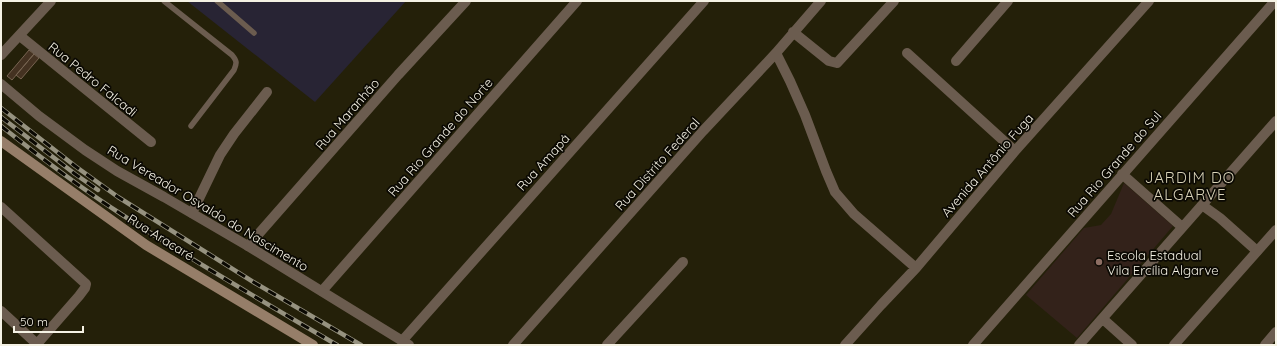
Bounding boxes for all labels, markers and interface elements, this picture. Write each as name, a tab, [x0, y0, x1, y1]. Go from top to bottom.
street label: Rua Pedro Falcadi	[45, 38, 141, 120]
street label: Rua Maranhão	[312, 75, 382, 153]
street label: Rua Rio Grande do Norte	[384, 75, 496, 199]
street label: Rua Rio Grande do Sul	[1064, 108, 1164, 220]
street label: Avenida Antônio Fuga	[938, 110, 1036, 220]
street label: Rua Distrito Federal	[611, 114, 703, 214]
street label: Rua Amapá	[513, 130, 573, 194]
street label: Rua Vereador Osvaldo do Nascimento	[105, 142, 311, 275]
district label: JARDIM DO ALGARVE	[1145, 168, 1235, 204]
street label: Rua Aracaré	[125, 210, 197, 264]
place label: Escola Estadual Vila Ercília Algarve	[1107, 247, 1219, 278]
marker: Escola Estadual Vila Ercília Algarve	[1094, 257, 1104, 267]
scale bar	[14, 308, 83, 334]
text: 50 m	[20, 314, 48, 329]

